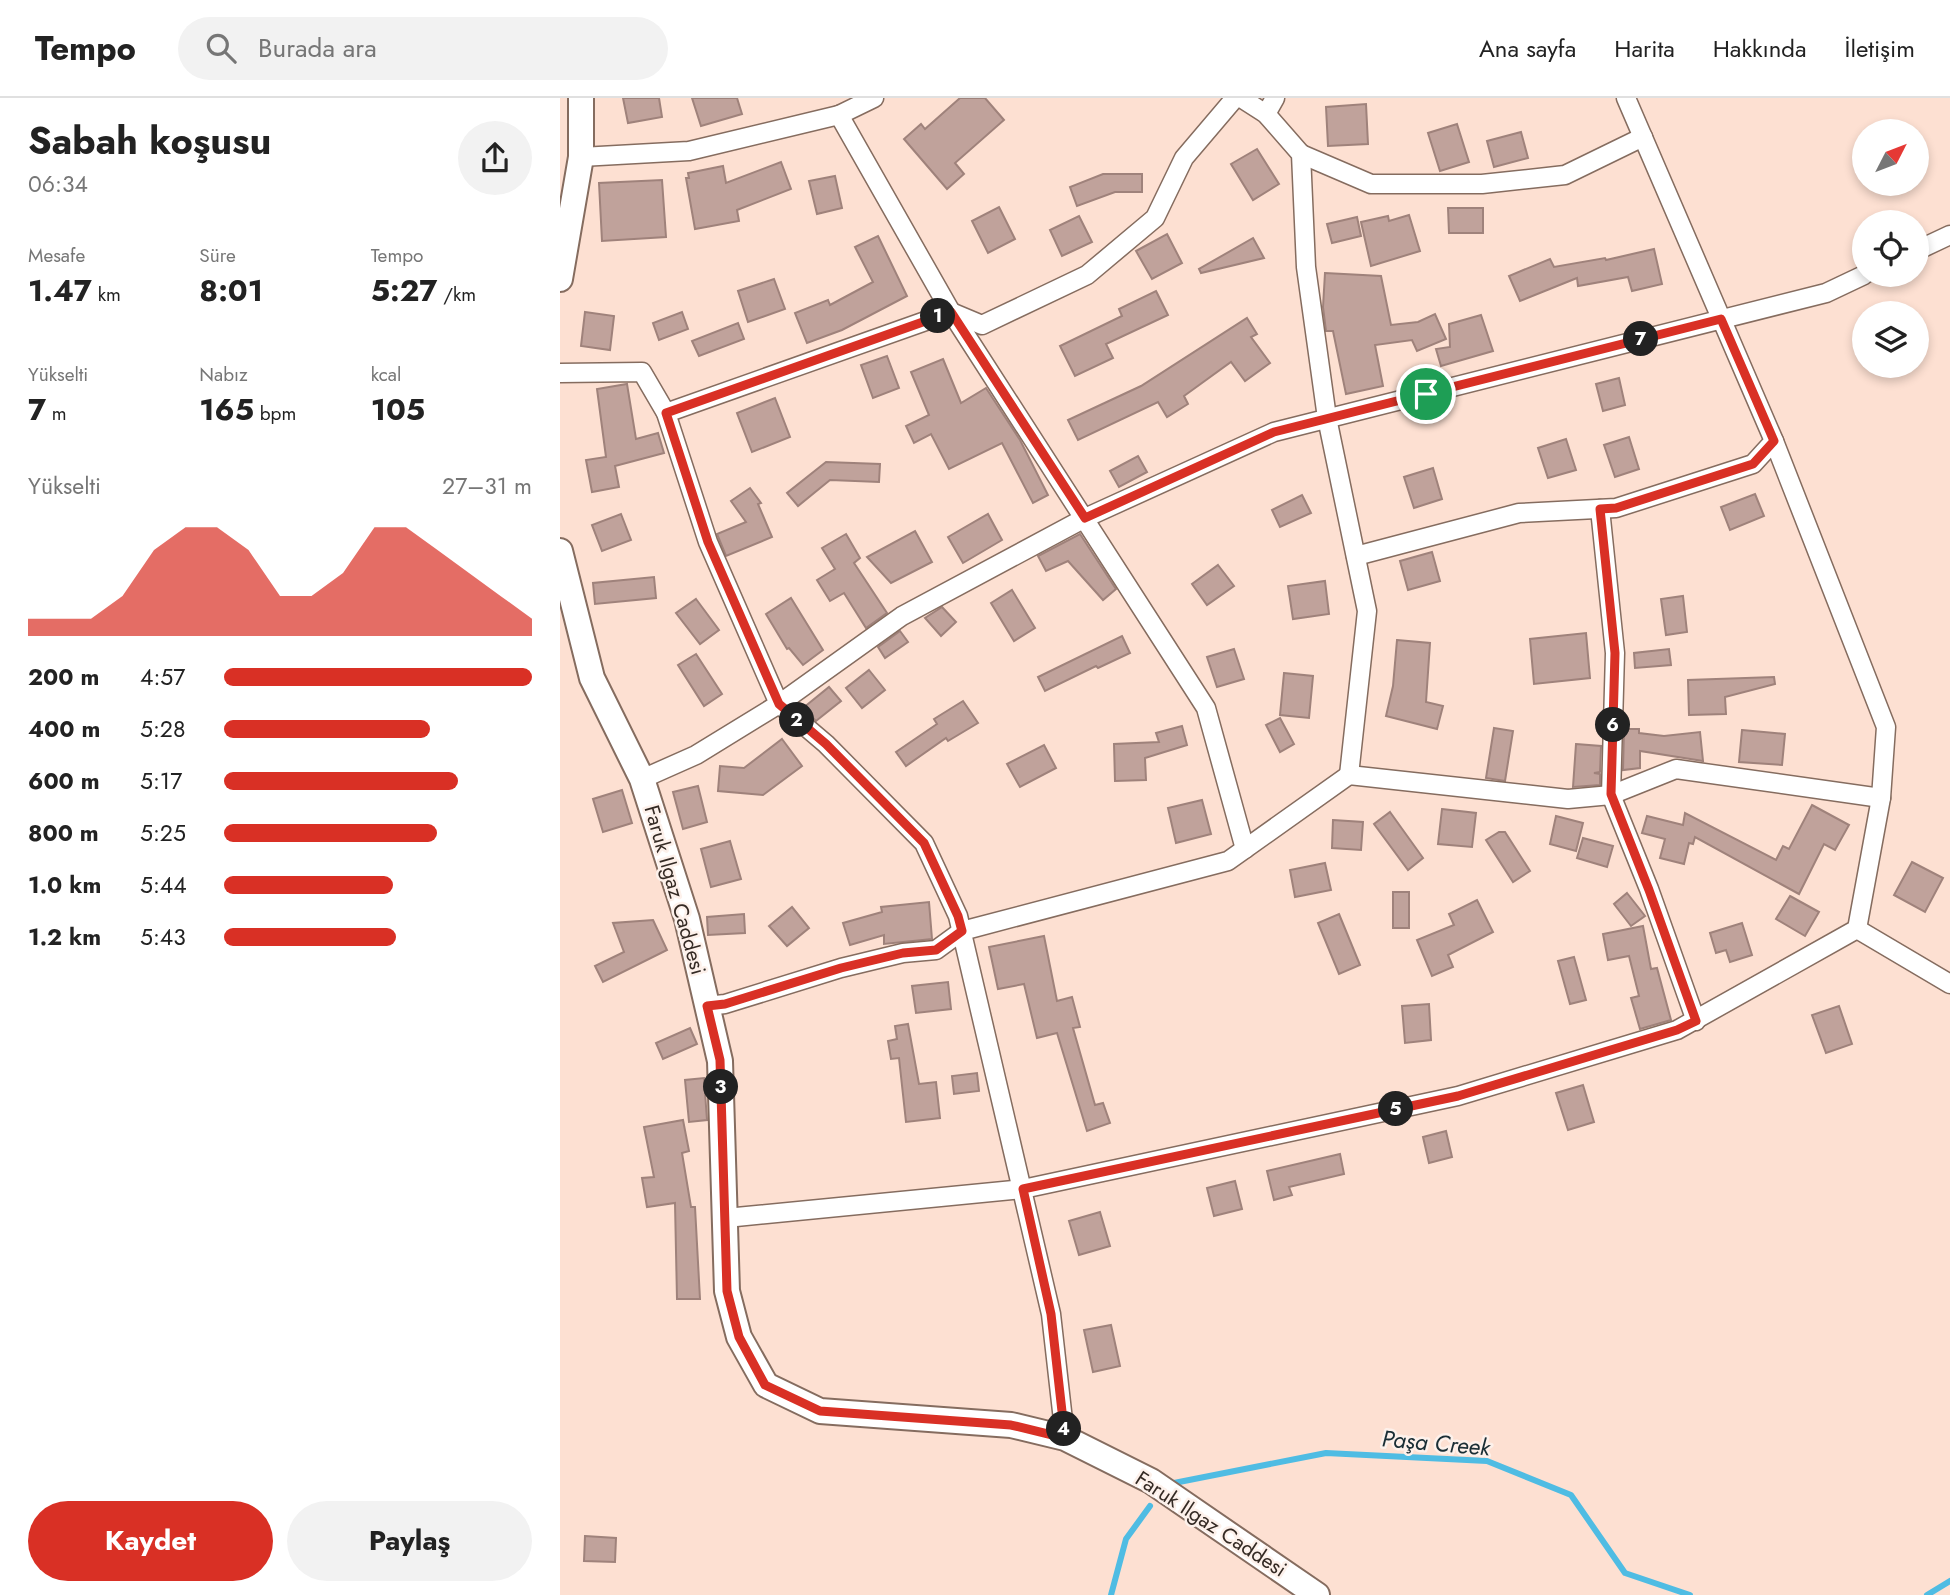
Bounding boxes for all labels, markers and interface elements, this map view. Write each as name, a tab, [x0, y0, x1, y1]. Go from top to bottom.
search box	[178, 17, 668, 80]
text: Tempo	[35, 25, 136, 72]
icon: search	[202, 29, 240, 67]
text: Burada ara	[258, 29, 377, 67]
text: Ana sayfa	[1479, 31, 1576, 66]
text: Harita	[1614, 31, 1675, 66]
text: Hakkında	[1713, 31, 1807, 66]
text: İletişim	[1845, 31, 1915, 66]
text: Sabah koşusu	[28, 113, 271, 168]
north arrow	[1852, 119, 1928, 196]
map controls	[1852, 119, 1929, 378]
button: share	[458, 121, 532, 195]
text: 06:34	[28, 167, 88, 201]
button: locate	[1852, 210, 1929, 287]
text: Mesafe	[28, 242, 85, 269]
text: Süre	[199, 242, 236, 269]
text: Tempo	[371, 242, 423, 269]
text: 1.47	[28, 269, 92, 312]
text: 8:01	[199, 269, 263, 312]
text: 5:27	[371, 269, 437, 312]
text: km	[92, 281, 121, 308]
text: /km	[437, 281, 476, 308]
pin: 1	[920, 298, 956, 333]
button: layers	[1852, 301, 1929, 378]
text: 1	[933, 302, 942, 329]
pin: 7	[1624, 322, 1658, 356]
text: 7	[1635, 325, 1646, 352]
text: Yükselti	[28, 361, 88, 388]
text: Nabız	[199, 361, 248, 388]
text: kcal	[371, 361, 401, 388]
pin	[1396, 364, 1456, 424]
icon: arrive	[1407, 375, 1445, 413]
text: 7	[28, 388, 46, 431]
text: 165	[199, 388, 254, 431]
text: 105	[371, 388, 425, 431]
text: m	[46, 400, 67, 427]
text: bpm	[254, 400, 296, 427]
text: Yükselti	[28, 469, 101, 503]
text: 27–31 m	[442, 469, 532, 503]
text: 200 m	[28, 660, 99, 694]
text: 4:57	[140, 660, 185, 694]
pin: 2	[779, 702, 814, 738]
text: 2	[790, 706, 803, 733]
pin: 6	[1596, 708, 1630, 742]
text: 6	[1606, 711, 1619, 738]
text: 400 m	[28, 712, 100, 746]
text: 5:28	[140, 712, 186, 746]
text: 600 m	[28, 764, 100, 798]
text: 5:17	[140, 764, 182, 798]
street label: Faruk Ilgaz Caddesi	[636, 802, 714, 978]
text: 800 m	[28, 816, 99, 850]
text: 5:25	[140, 816, 186, 850]
text: 1.0 km	[28, 868, 101, 902]
text: 5:44	[140, 868, 187, 902]
text: 1.2 km	[28, 920, 101, 954]
text: 5:43	[140, 920, 186, 954]
pin: 3	[704, 1070, 738, 1104]
text: 3	[715, 1073, 726, 1100]
pin: 5	[1378, 1091, 1414, 1126]
text: 5	[1389, 1095, 1402, 1122]
pin: 4	[1046, 1412, 1082, 1446]
text: 4	[1057, 1415, 1070, 1442]
water label: Paşa Creek	[1381, 1421, 1493, 1465]
street label: Faruk Ilgaz Caddesi	[1129, 1464, 1293, 1584]
button: Kaydet	[28, 1501, 273, 1581]
button: Paylaş	[287, 1501, 532, 1581]

